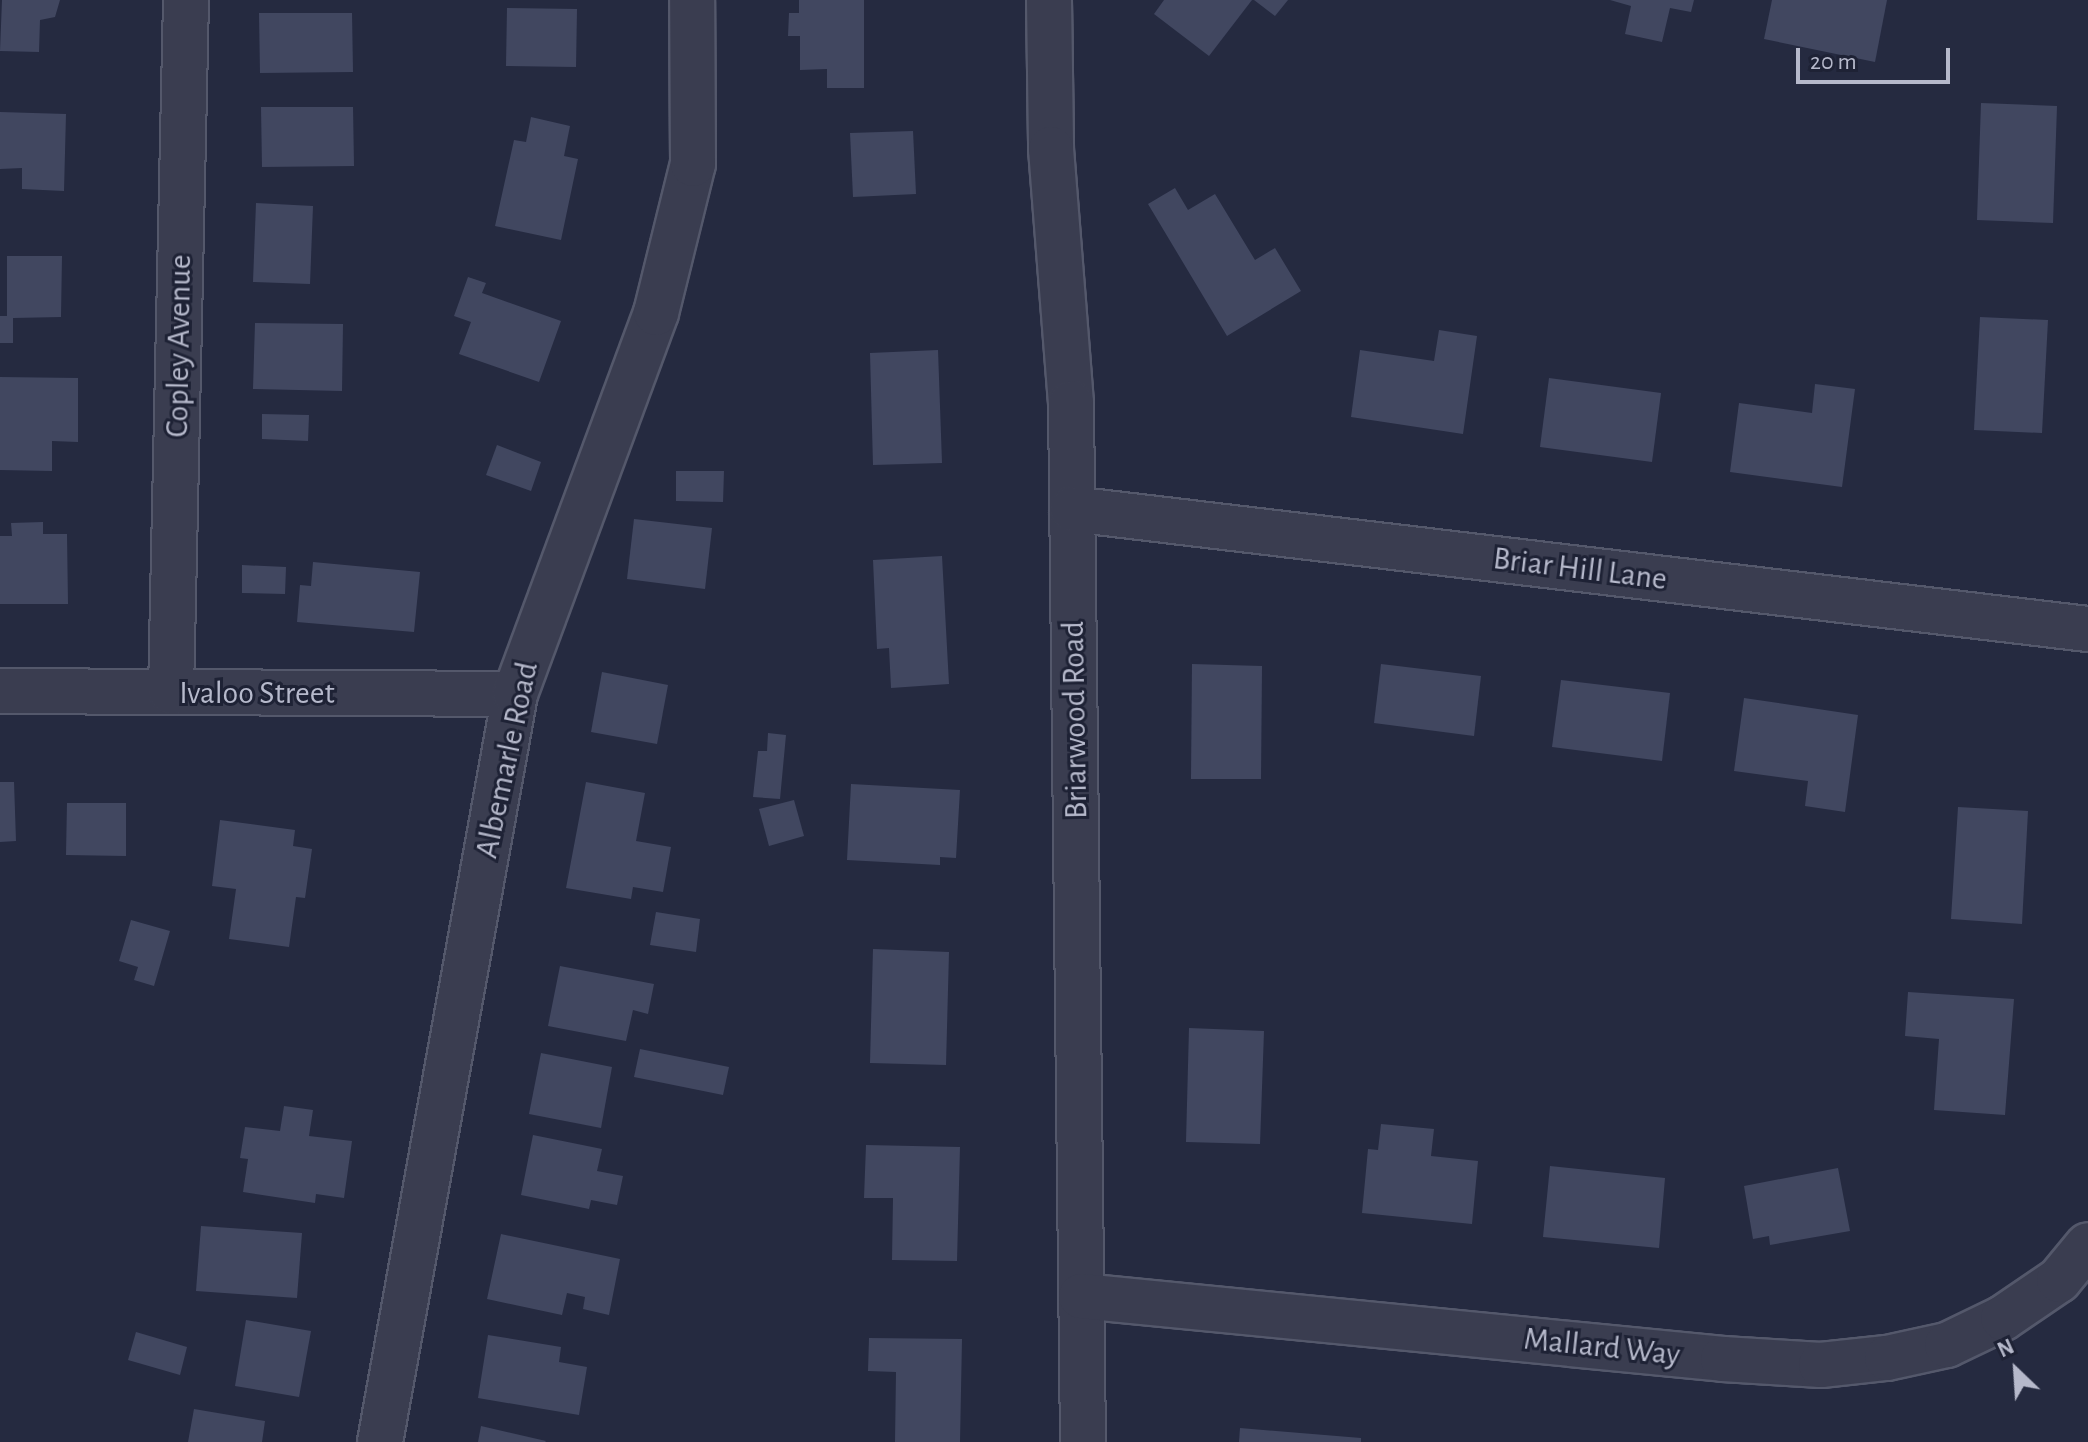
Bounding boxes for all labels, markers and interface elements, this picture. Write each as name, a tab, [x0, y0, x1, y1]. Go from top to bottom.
scale bar	[1800, 32, 1954, 82]
text: 20 m	[1810, 50, 1857, 74]
street label: Copley Avenue	[158, 254, 200, 438]
street label: Briar Hill Lane	[1491, 539, 1669, 599]
street label: Briarwood Road	[1054, 621, 1096, 819]
street label: Albemarle Road	[467, 658, 547, 862]
street label: Ivaloo Street	[179, 674, 335, 712]
street label: Mallard Way	[1522, 1320, 1682, 1374]
north arrow	[1976, 1330, 2056, 1410]
text: N	[1994, 1335, 2017, 1361]

